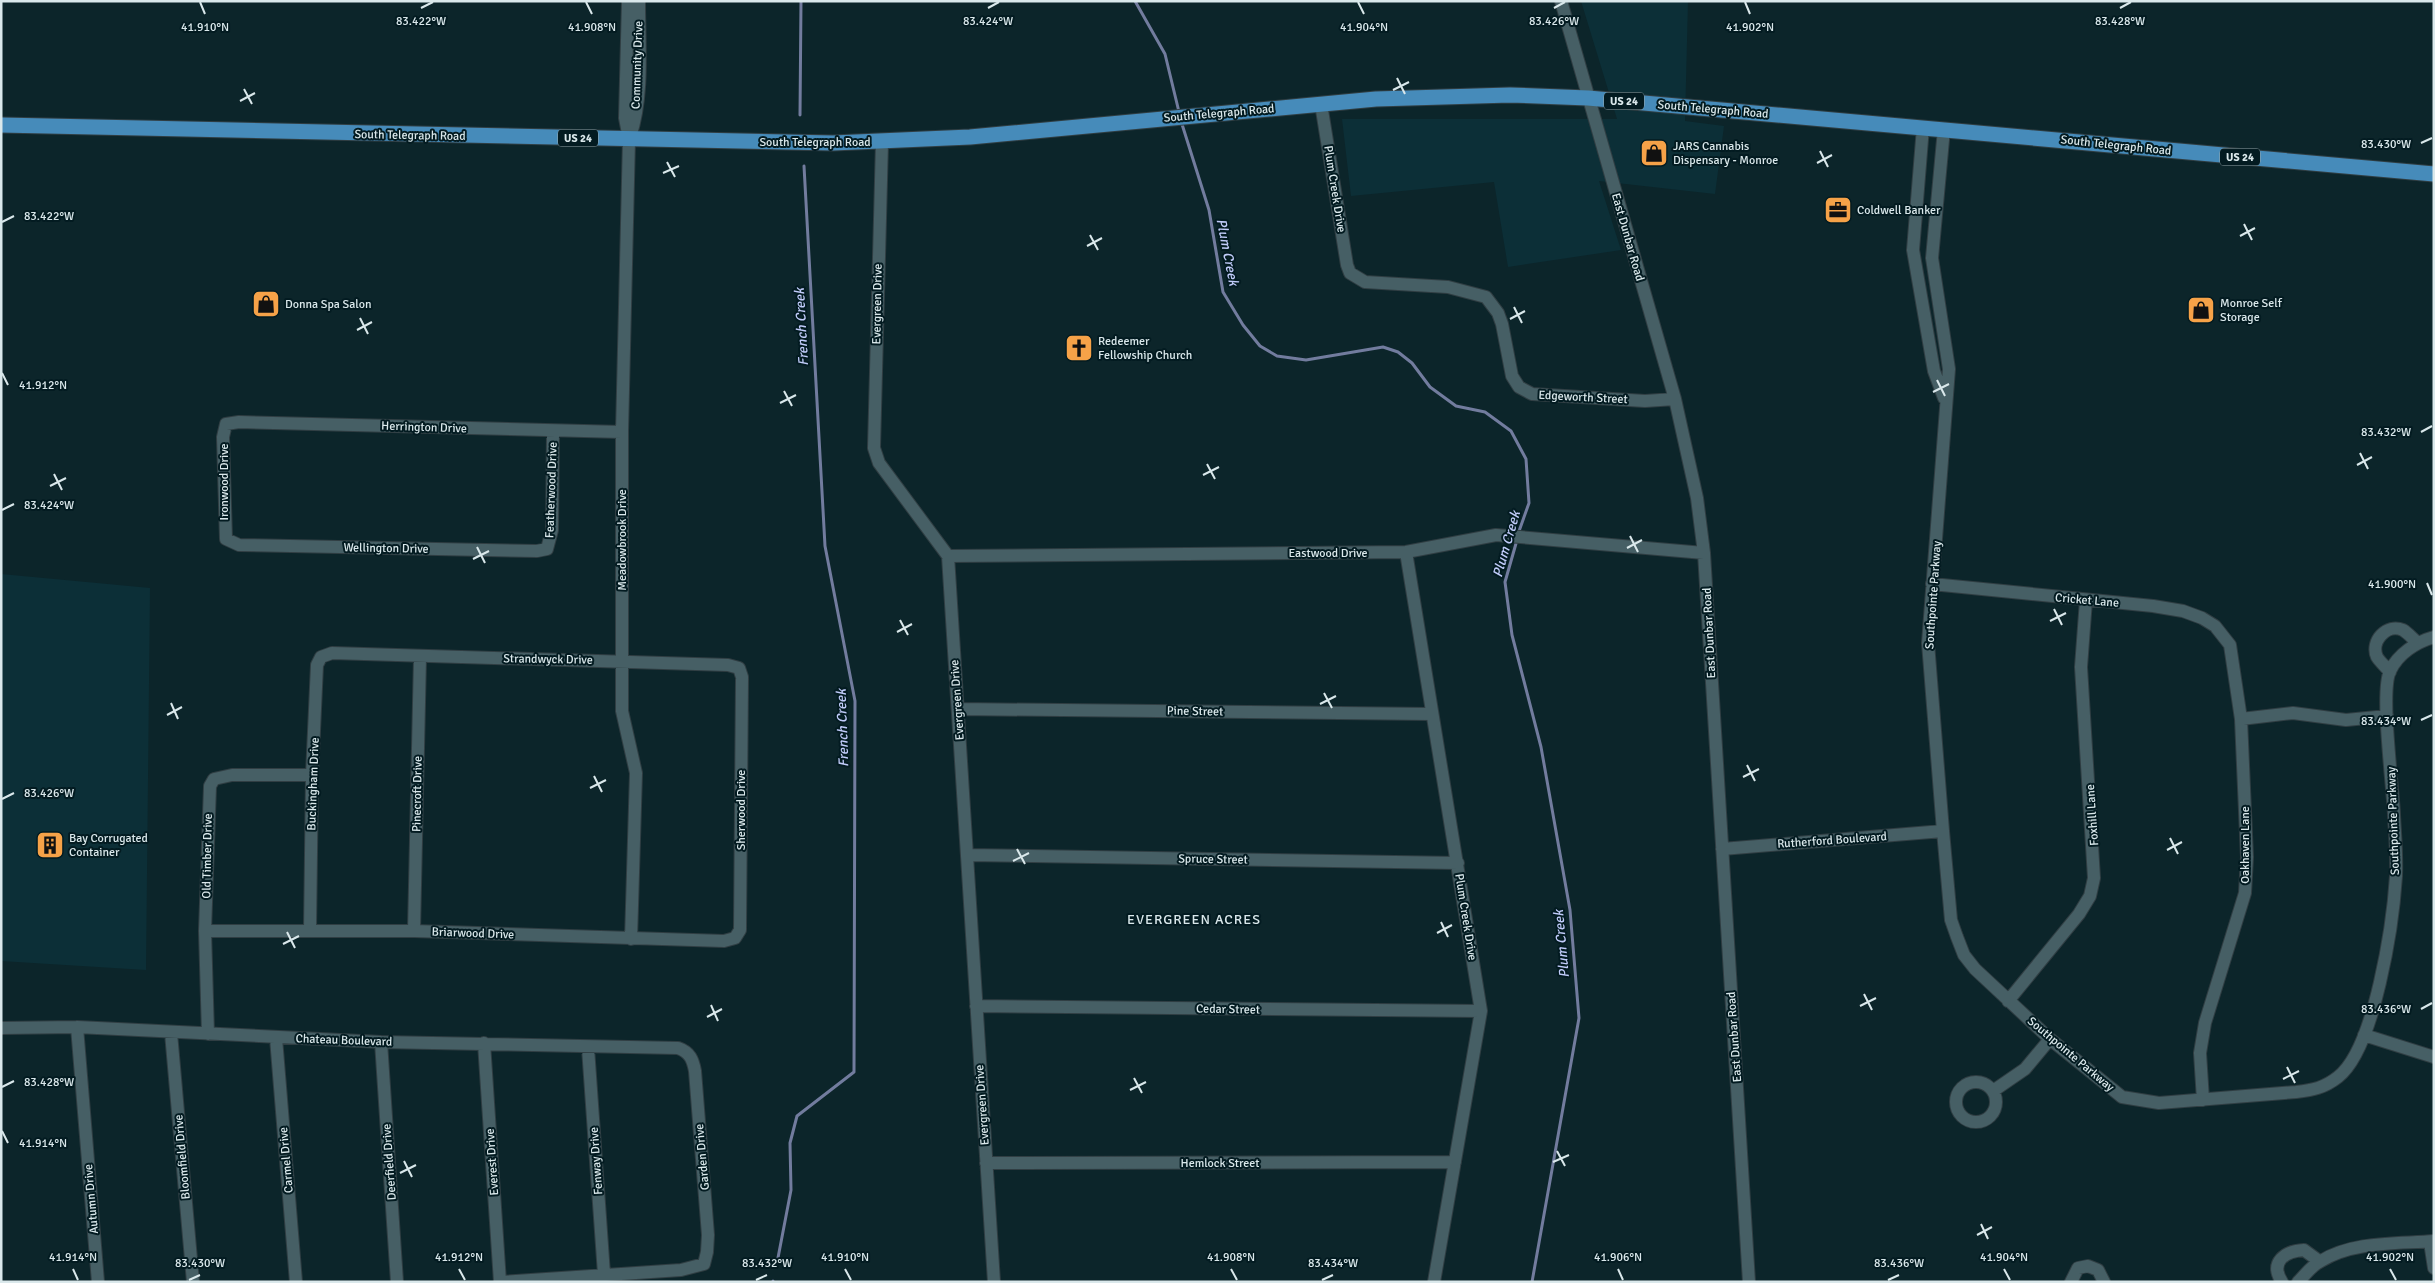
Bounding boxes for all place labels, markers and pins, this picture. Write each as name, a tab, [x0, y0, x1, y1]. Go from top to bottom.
shop icon: JARS Cannabis Dispensary - Monroe	[1639, 138, 1669, 168]
place label: JARS Cannabis Dispensary - Monroe	[1673, 139, 1778, 168]
office icon: Coldwell Banker	[1823, 195, 1853, 225]
place label: Coldwell Banker	[1857, 203, 1941, 218]
shop icon: Donna Spa Salon	[251, 289, 281, 319]
shop icon: Monroe Self Storage	[2186, 295, 2216, 325]
place label: Monroe Self Storage	[2220, 296, 2283, 325]
place label: Donna Spa Salon	[285, 297, 372, 312]
church icon: Redeemer Fellowship Church	[1064, 333, 1094, 363]
place label: Redeemer Fellowship Church	[1098, 334, 1192, 363]
building icon: Bay Corrugated Container	[35, 830, 65, 860]
place label: Bay Corrugated Container	[69, 831, 148, 860]

